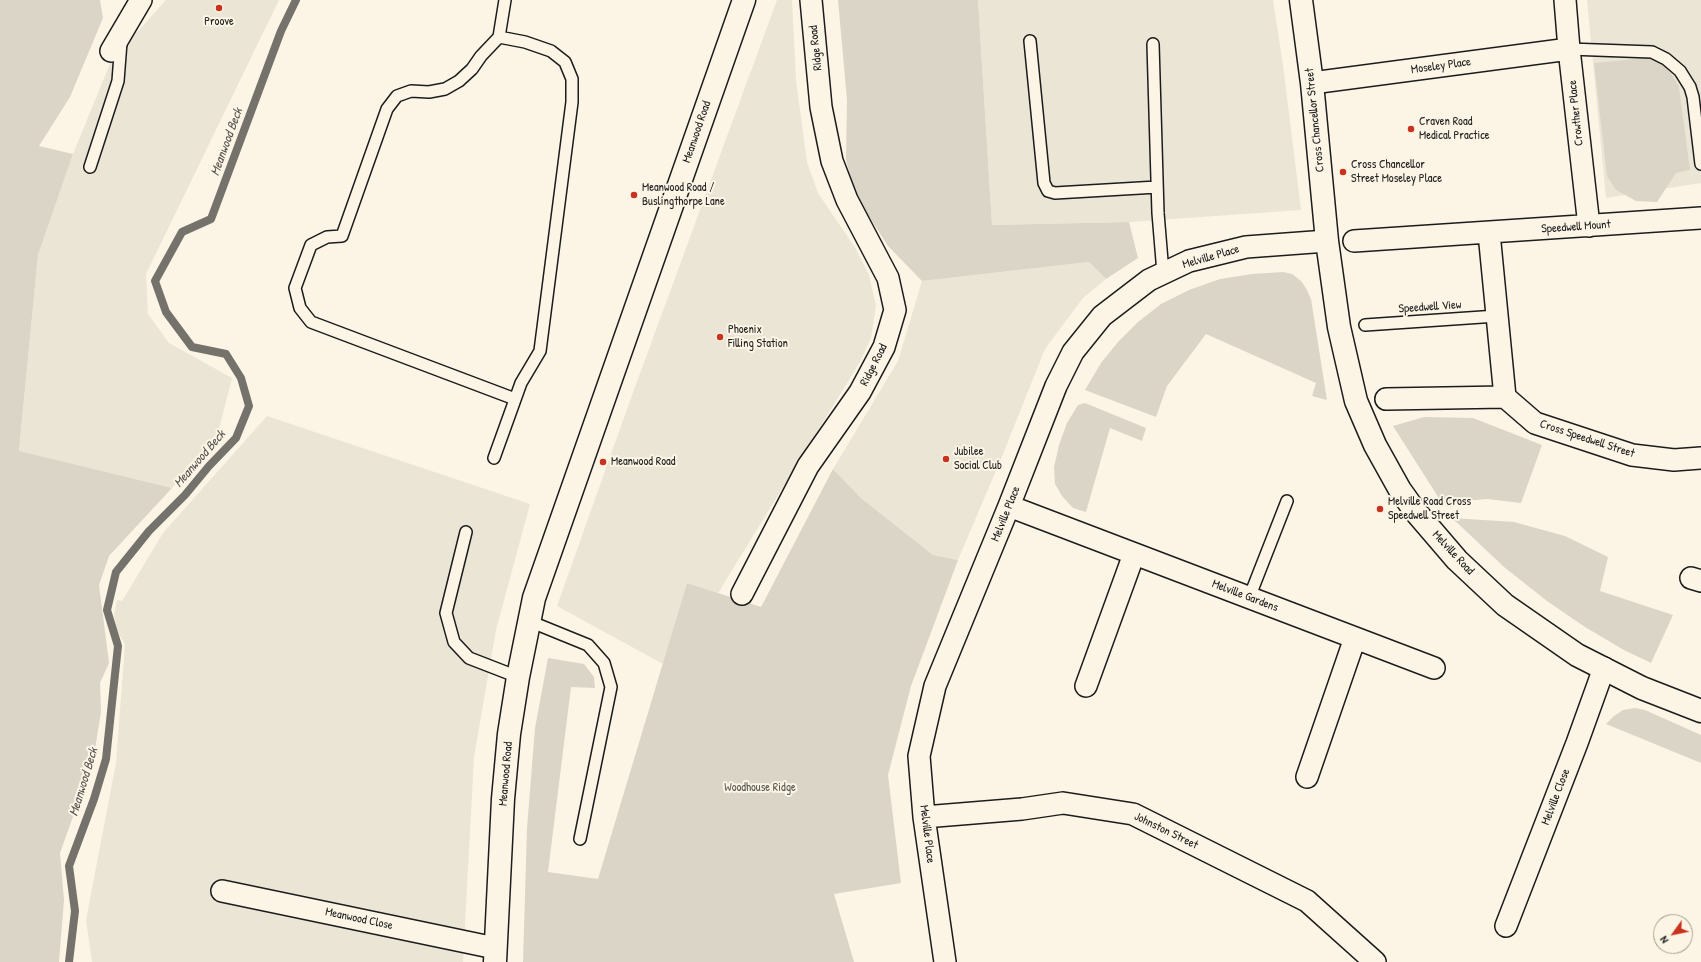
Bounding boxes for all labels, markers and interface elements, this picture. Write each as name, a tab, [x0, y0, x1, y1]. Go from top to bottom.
marker: Proove	[214, 3, 224, 13]
place label: Proove	[204, 15, 234, 29]
street label: Ridge Road	[806, 25, 826, 71]
street label: Moseley Place	[1410, 55, 1472, 77]
street label: Cross Chancellor Street	[1302, 67, 1328, 173]
street label: Crowther Place	[1565, 79, 1587, 147]
street label: Meanwood Road	[680, 99, 714, 165]
water label: Meanwood Beck	[208, 106, 246, 178]
place label: Craven Road Medical Practice	[1419, 115, 1490, 143]
marker: Craven Road Medical Practice	[1406, 124, 1416, 134]
place label: Cross Chancellor Street Moseley Place	[1351, 158, 1442, 186]
marker: Cross Chancellor Street Moseley Place	[1338, 167, 1348, 177]
place label: Meanwood Road / Buslingthorpe Lane	[642, 181, 725, 209]
marker: Meanwood Road / Buslingthorpe Lane	[629, 190, 639, 200]
street label: Speedwell Mount	[1541, 217, 1611, 237]
street label: Melville Place	[1181, 242, 1241, 272]
street label: Speedwell View	[1398, 298, 1462, 316]
place label: Phoenix Filling Station	[728, 323, 788, 351]
marker: Phoenix Filling Station	[715, 332, 725, 342]
street label: Ridge Road	[857, 342, 891, 388]
street label: Cross Speedwell Street	[1538, 417, 1636, 461]
water label: Meanwood Beck	[171, 427, 229, 491]
place label: Jubilee Social Club	[954, 445, 1002, 473]
marker: Jubilee Social Club	[941, 454, 951, 464]
place label: Meanwood Road	[611, 455, 675, 469]
marker: Meanwood Road	[598, 457, 608, 467]
street label: Melville Place	[988, 484, 1024, 544]
place label: Melville Road Cross Speedwell Street	[1388, 495, 1471, 523]
marker: Melville Road Cross Speedwell Street	[1375, 504, 1385, 514]
street label: Melville Road	[1429, 528, 1477, 578]
street label: Melville Gardens	[1210, 577, 1280, 615]
street label: Meanwood Road	[496, 741, 516, 807]
water label: Meanwood Beck	[66, 746, 102, 818]
street label: Melville Close	[1539, 767, 1573, 827]
park label: Woodhouse Ridge	[724, 781, 796, 795]
street label: Melville Place	[916, 804, 938, 864]
street label: Johnston Street	[1132, 809, 1200, 853]
street label: Meanwood Close	[324, 905, 394, 933]
north arrow	[1653, 914, 1693, 954]
text: N	[1656, 934, 1671, 946]

